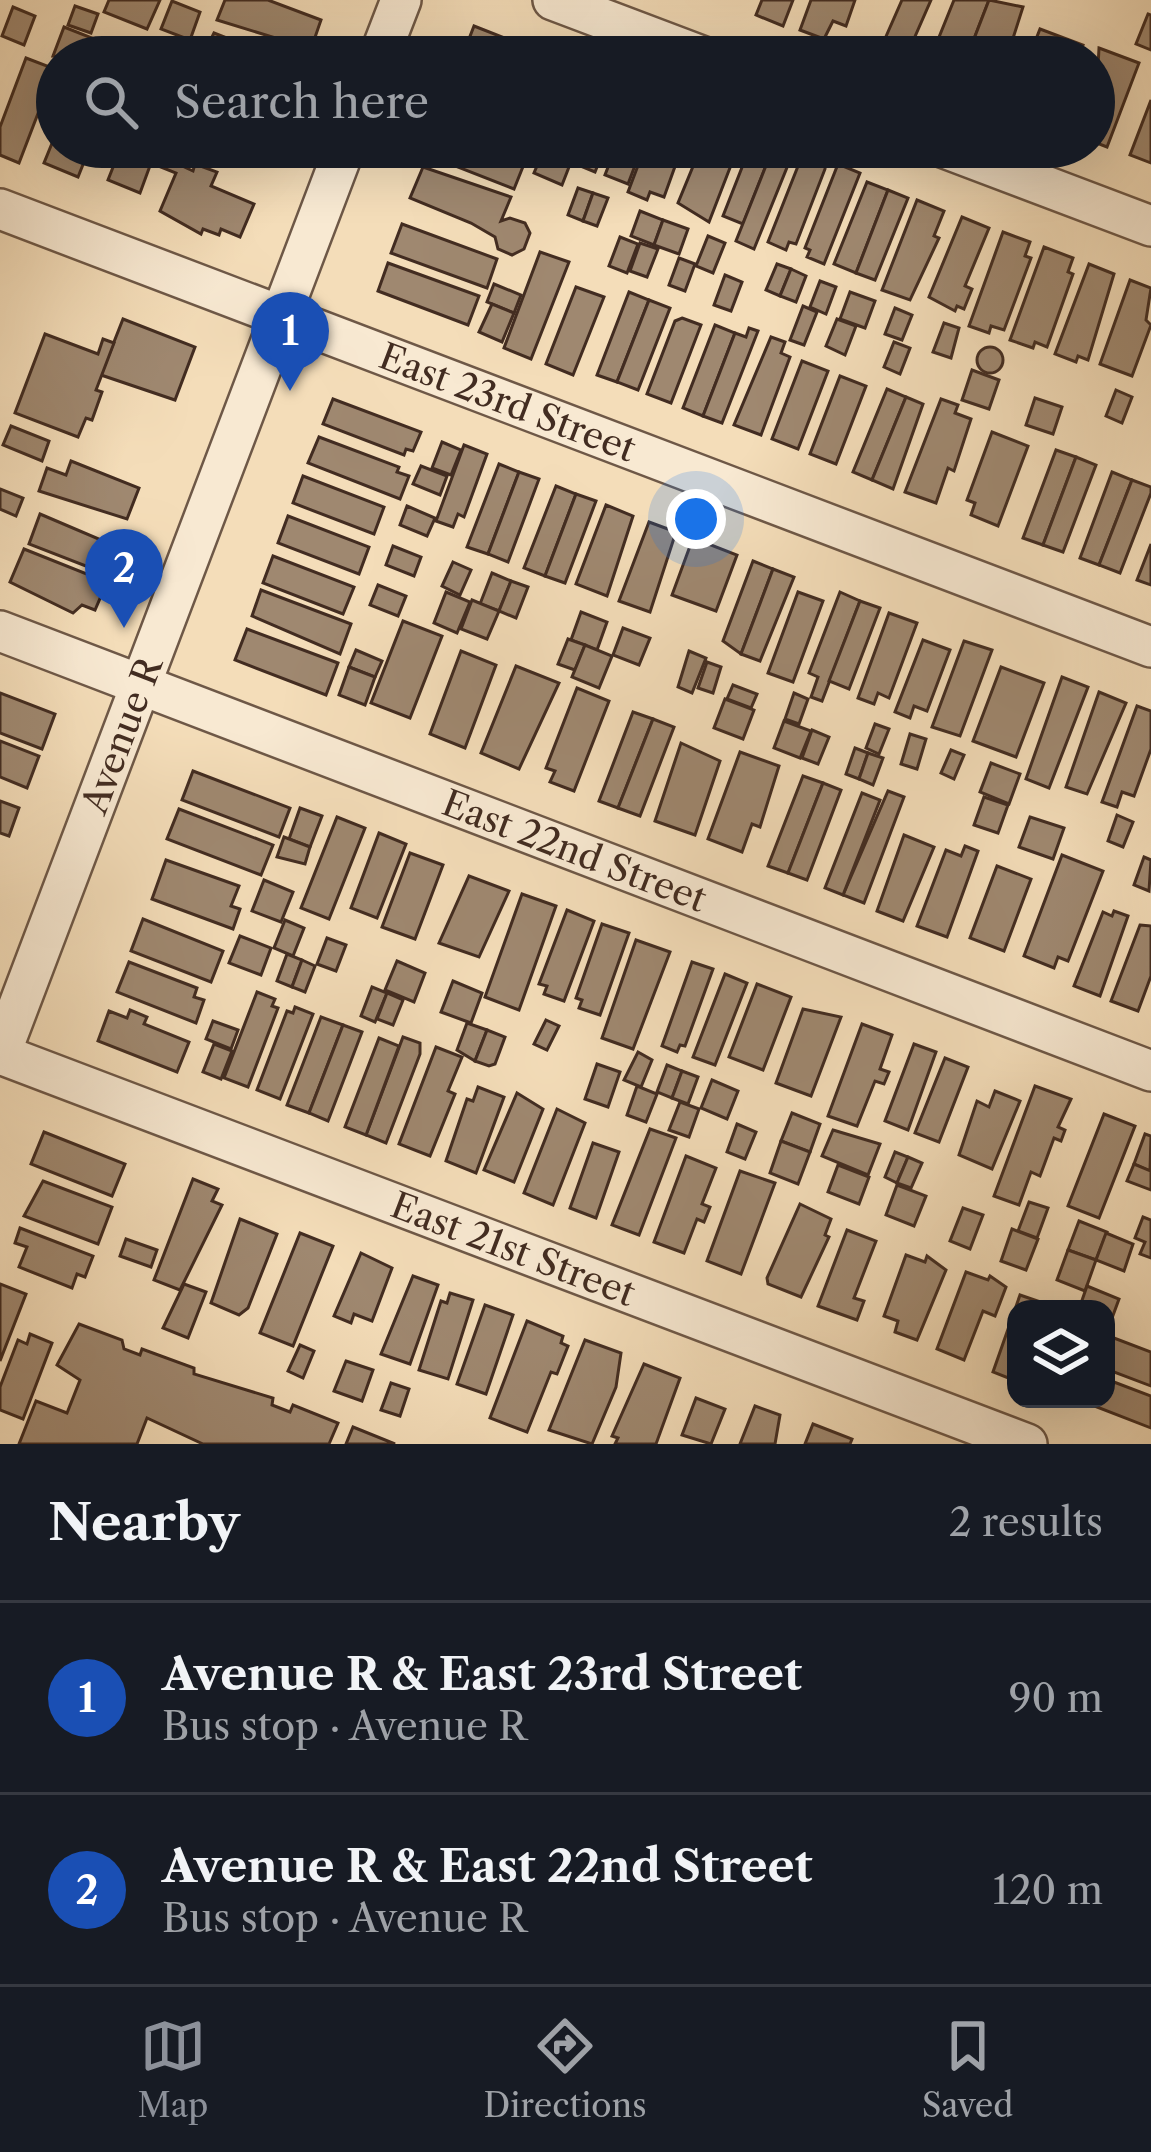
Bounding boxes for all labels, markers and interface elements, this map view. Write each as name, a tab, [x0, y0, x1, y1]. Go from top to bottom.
search box	[36, 36, 1115, 168]
icon: search	[78, 69, 144, 135]
text: Search here	[174, 74, 429, 130]
pin: 1	[251, 292, 329, 391]
street label: East 23rd Street	[373, 333, 642, 471]
your location	[666, 489, 726, 549]
pin: 2	[85, 529, 163, 628]
street label: Avenue R	[71, 649, 172, 821]
street label: East 22nd Street	[436, 780, 713, 921]
street label: East 21st Street	[385, 1183, 642, 1315]
map controls	[1007, 1300, 1115, 1408]
button: layers	[1007, 1300, 1115, 1408]
text: Nearby	[48, 1491, 240, 1553]
text: 2 results	[949, 1498, 1103, 1546]
text: Avenue R & East 23rd Street	[162, 1646, 802, 1702]
text: 1	[78, 1674, 96, 1722]
text: 90 m	[1009, 1674, 1103, 1722]
text: Bus stop · Avenue R	[162, 1702, 527, 1750]
text: Avenue R & East 22nd Street	[162, 1838, 812, 1894]
text: 2	[75, 1866, 99, 1914]
text: 120 m	[993, 1866, 1103, 1914]
text: Bus stop · Avenue R	[162, 1894, 527, 1942]
tab: Map	[138, 2013, 208, 2126]
tab: Directions	[484, 2013, 647, 2126]
tab: Saved	[922, 2013, 1013, 2126]

